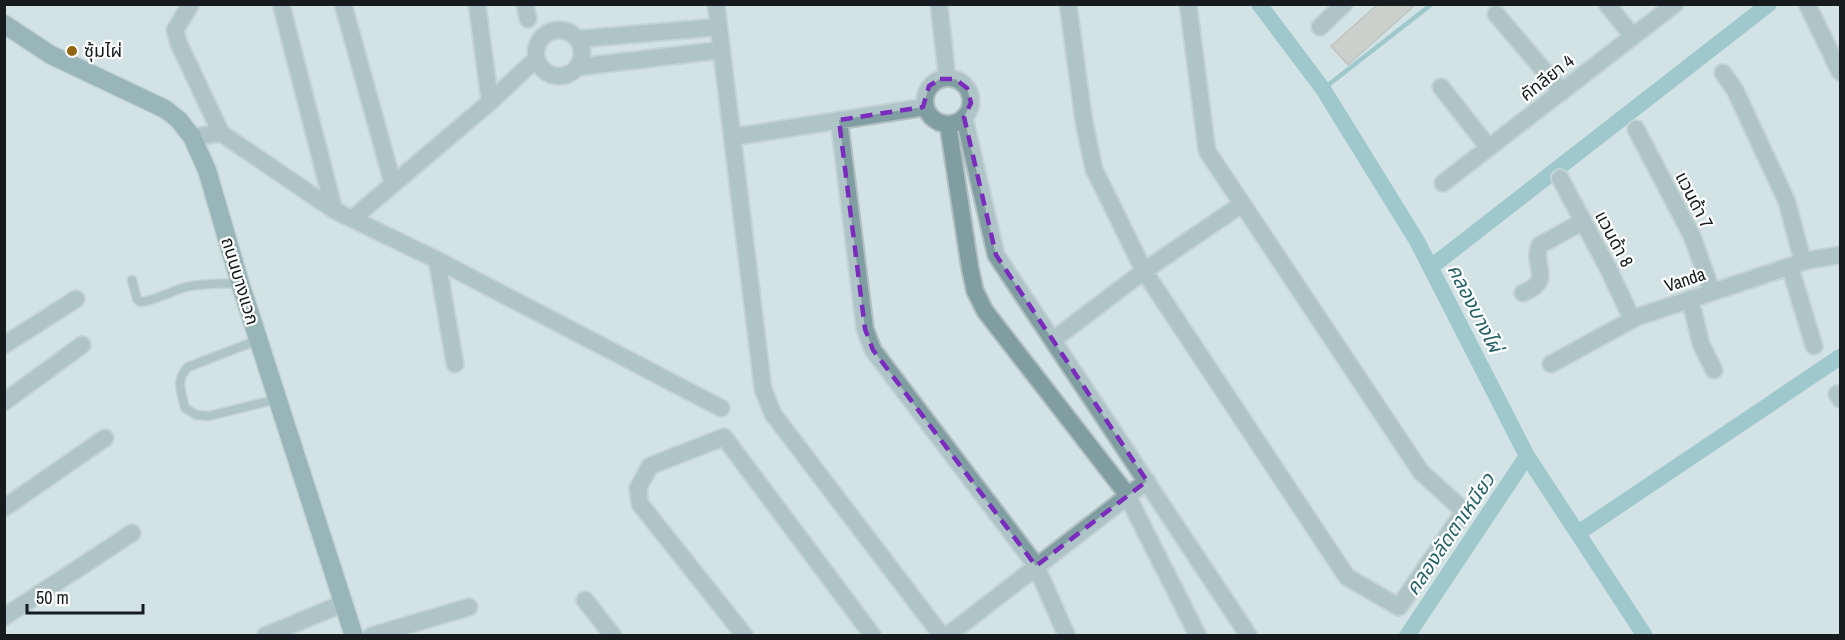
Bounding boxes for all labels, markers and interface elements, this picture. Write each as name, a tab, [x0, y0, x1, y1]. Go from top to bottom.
place label: ซุ้มไผ่	[84, 38, 122, 63]
marker: ซุ้มไผ่	[65, 44, 79, 58]
street label: คัทลียา 4	[1514, 48, 1579, 107]
street label: แวนด้า 7	[1670, 167, 1719, 232]
street label: แวนด้า 8	[1589, 206, 1640, 271]
street label: ถนนบางแวก	[215, 234, 266, 328]
water label: คลองบางไผ่	[1442, 259, 1511, 359]
street label: Vanda	[1661, 261, 1708, 298]
water label: คลองลัดตาเหนียว	[1399, 466, 1501, 600]
scale bar	[27, 577, 142, 615]
text: 50 m	[36, 585, 69, 610]

